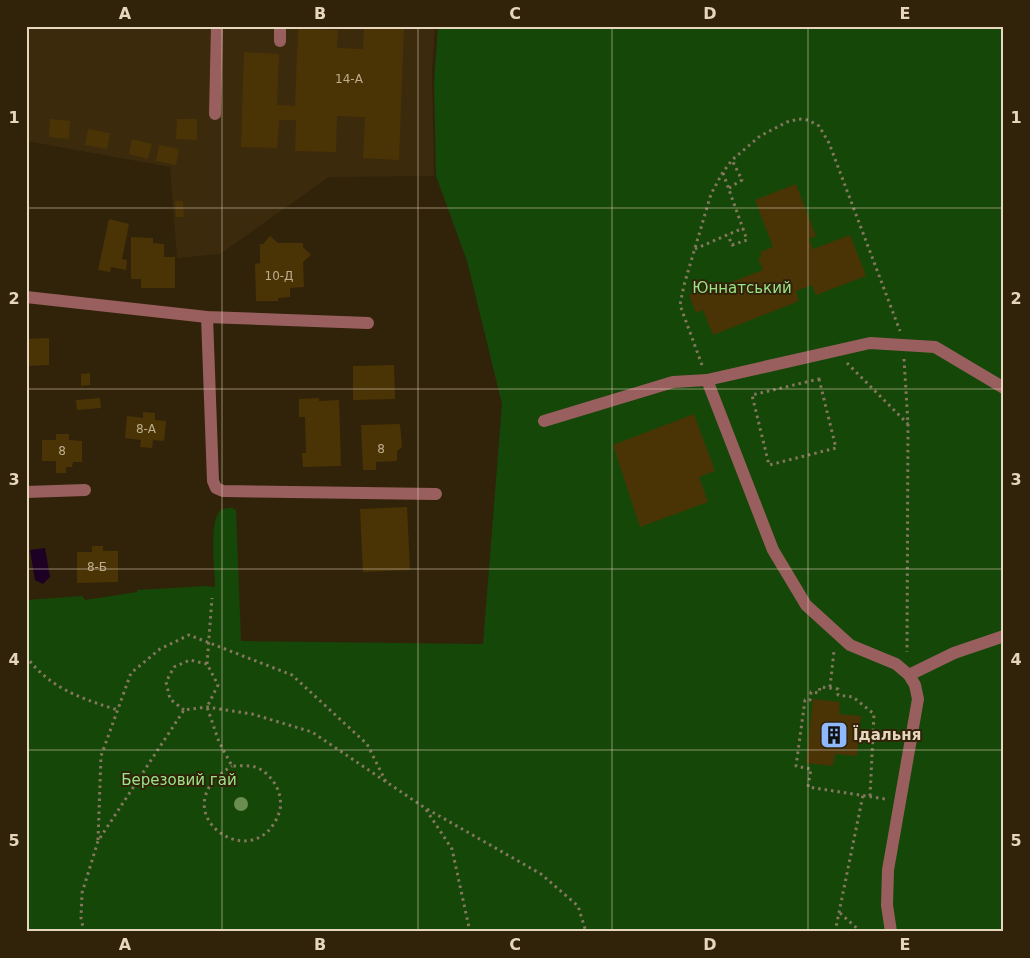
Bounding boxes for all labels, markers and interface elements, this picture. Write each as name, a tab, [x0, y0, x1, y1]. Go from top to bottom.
text: A	[119, 4, 132, 23]
text: B	[314, 4, 326, 23]
text: C	[509, 4, 521, 23]
text: D	[703, 4, 717, 23]
text: E	[900, 4, 910, 23]
house number: 14-А	[335, 72, 364, 86]
text: 1	[8, 108, 20, 127]
text: 1	[1010, 108, 1022, 127]
house number: 10-Д	[265, 269, 293, 283]
park label: Юннатський	[692, 279, 792, 297]
text: 2	[8, 289, 20, 308]
text: 2	[1010, 289, 1022, 308]
house number: 8-А	[136, 422, 157, 436]
house number: 8	[377, 442, 385, 456]
house number: 8	[58, 444, 66, 458]
text: 3	[8, 470, 20, 489]
text: 3	[1010, 470, 1022, 489]
house number: 8-Б	[87, 560, 107, 574]
text: 4	[8, 650, 20, 669]
text: 4	[1010, 650, 1022, 669]
building icon: Їдальня	[819, 720, 849, 750]
place label: Їдальня	[853, 725, 921, 744]
park label: Березовий гай	[121, 771, 237, 789]
text: 5	[8, 831, 20, 850]
text: 5	[1010, 831, 1022, 850]
text: A	[119, 935, 132, 954]
text: B	[314, 935, 326, 954]
text: C	[509, 935, 521, 954]
text: D	[703, 935, 717, 954]
text: E	[900, 935, 910, 954]

